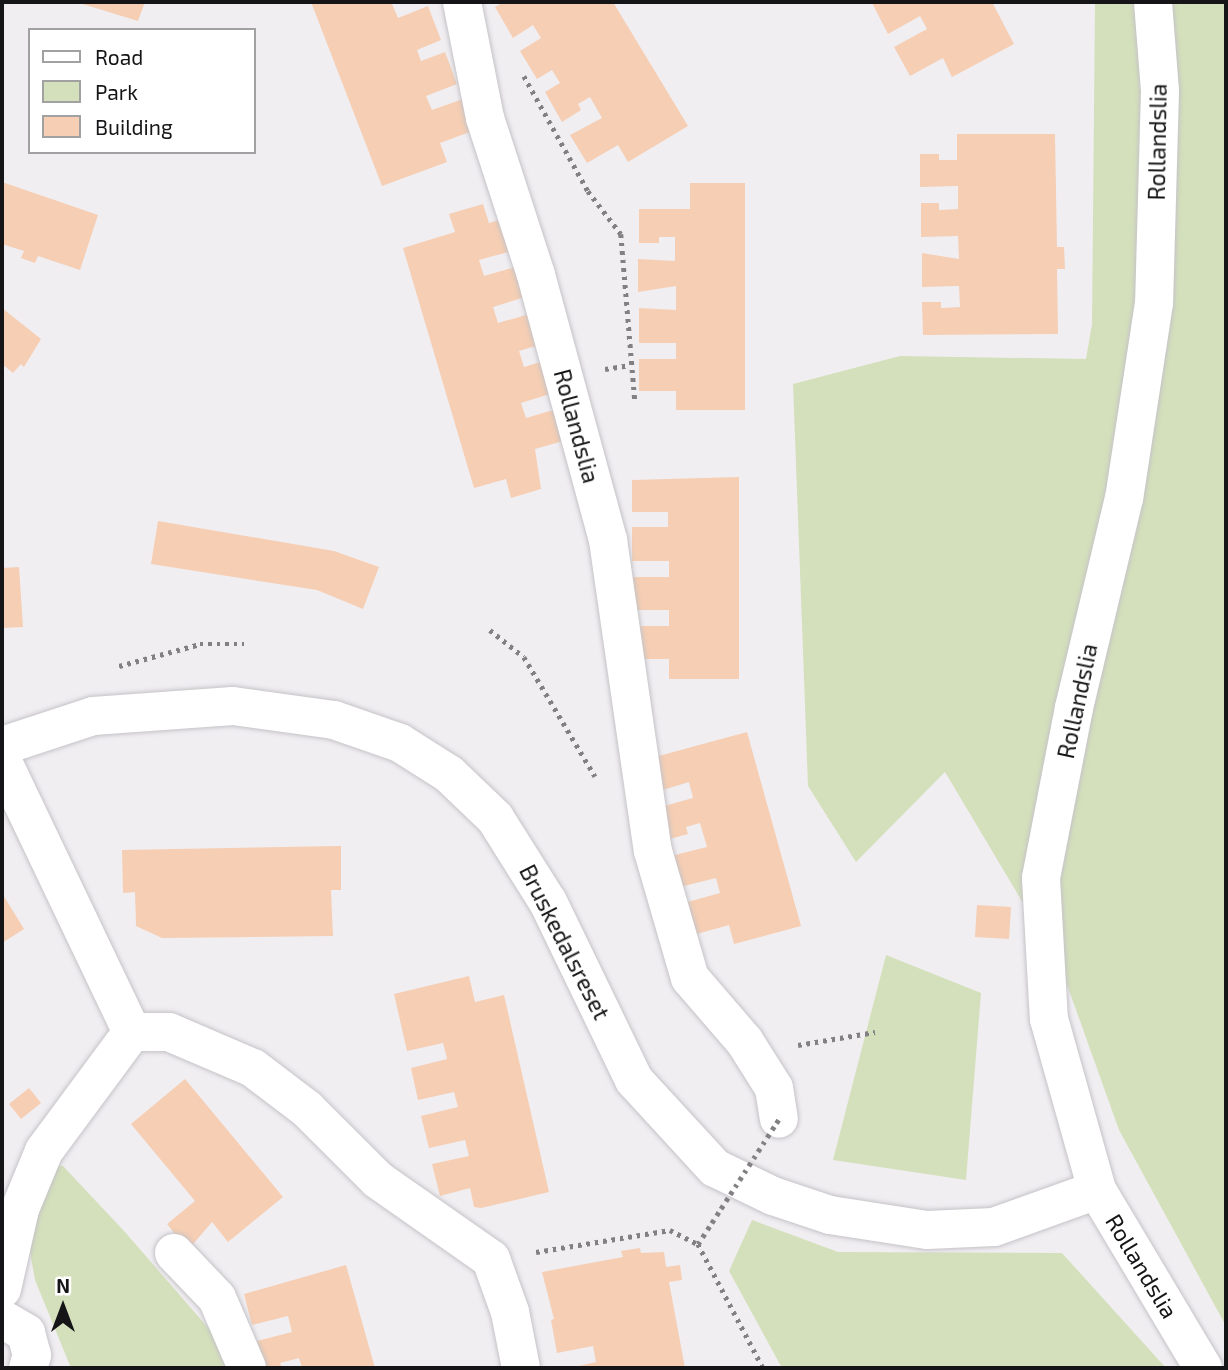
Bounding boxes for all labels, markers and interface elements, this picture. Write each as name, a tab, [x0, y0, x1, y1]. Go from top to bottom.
legend	[28, 28, 256, 154]
text: Road	[95, 44, 143, 69]
text: Park	[95, 79, 138, 104]
street label: Rollandslia	[1142, 83, 1172, 201]
text: Building	[95, 114, 173, 139]
street label: Rollandslia	[549, 366, 605, 486]
street label: Rollandslia	[1051, 641, 1103, 761]
street label: Bruskedalsreset	[514, 860, 616, 1024]
street label: Rollandslia	[1100, 1209, 1184, 1323]
north arrow	[28, 1272, 98, 1342]
text: N	[56, 1274, 70, 1297]

